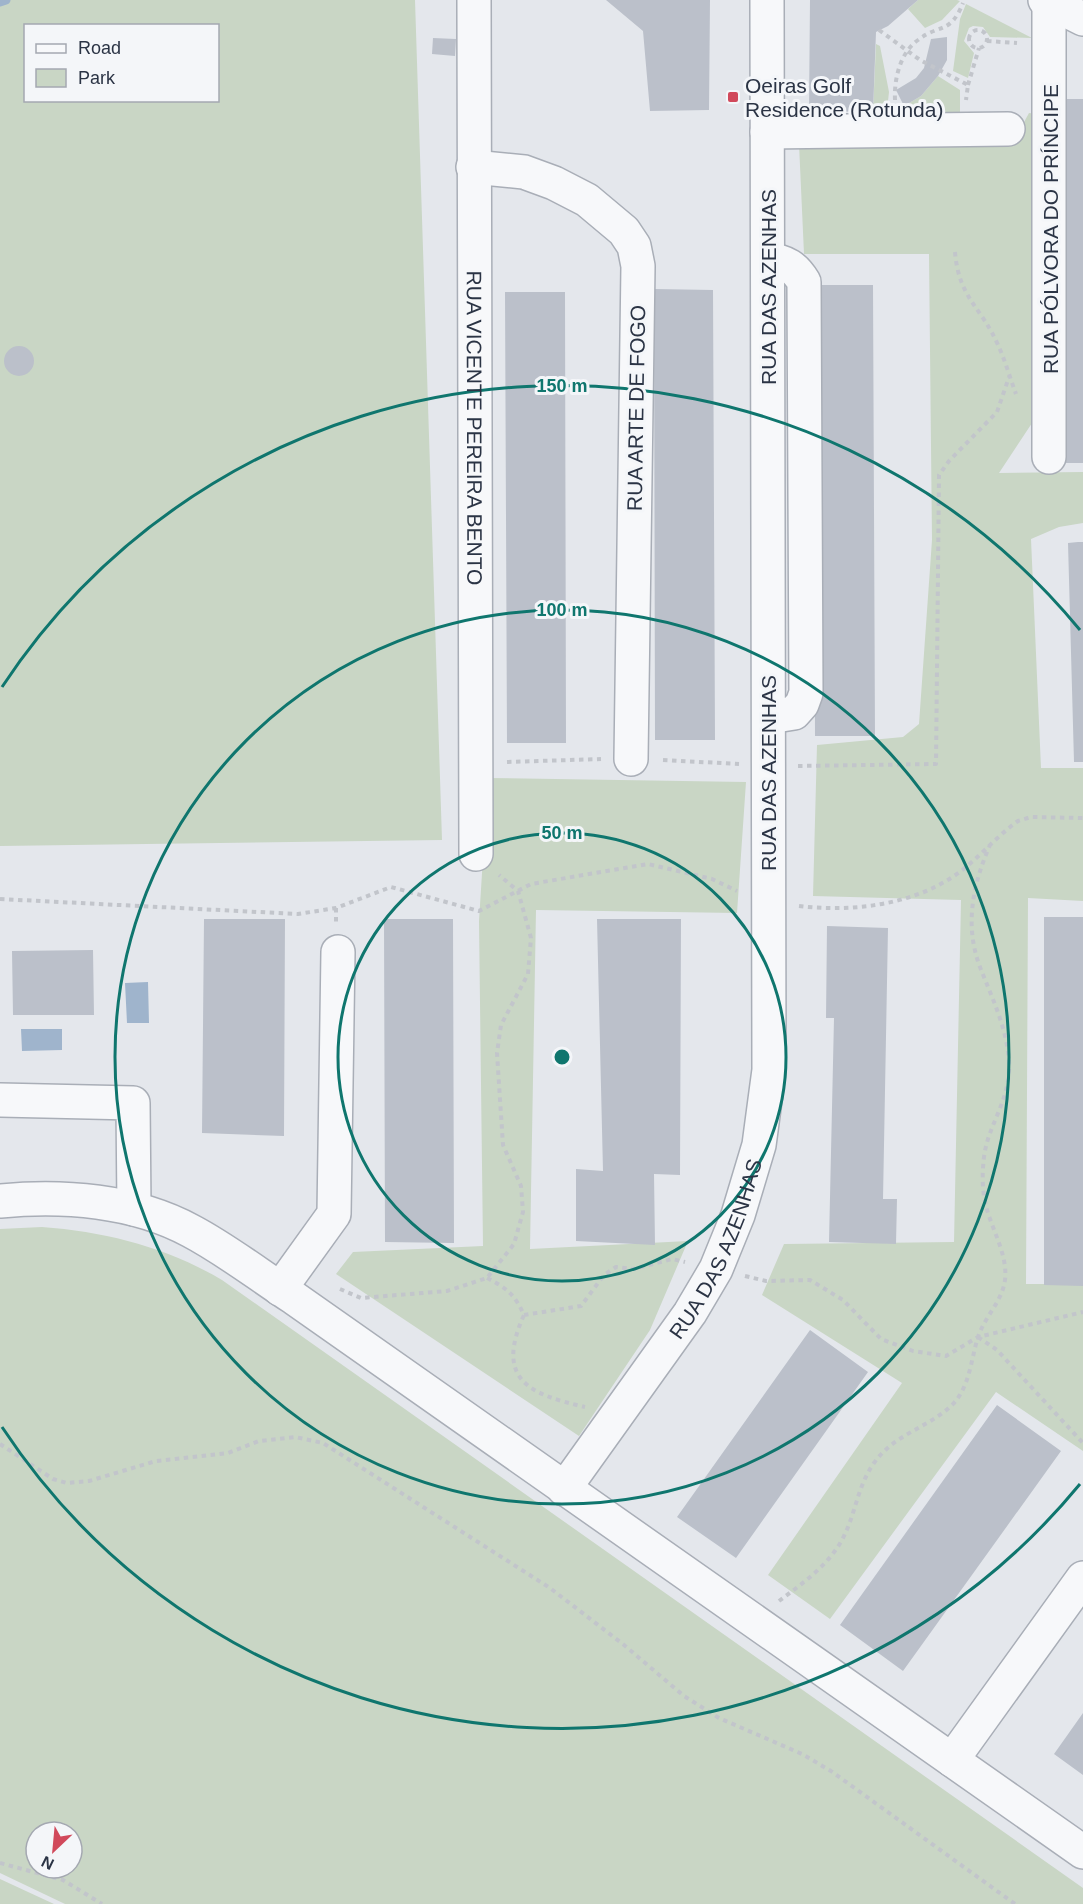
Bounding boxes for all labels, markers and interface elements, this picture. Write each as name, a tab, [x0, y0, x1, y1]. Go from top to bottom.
legend	[24, 24, 219, 102]
text: Road	[78, 38, 121, 58]
text: Park	[78, 68, 116, 88]
place label: Oeiras Golf Residence (Rotunda)	[745, 74, 943, 121]
street label: RUA PÓLVORA DO PRÍNCIPE	[1039, 84, 1062, 374]
marker: Oeiras Golf Residence (Rotunda)	[726, 90, 740, 104]
street label: RUA DAS AZENHAS	[757, 189, 780, 385]
street label: RUA VICENTE PEREIRA BENTO	[463, 271, 487, 585]
street label: RUA ARTE DE FOGO	[623, 305, 649, 511]
text: 150 m	[536, 376, 588, 396]
text: 100 m	[536, 600, 588, 620]
street label: RUA DAS AZENHAS	[757, 675, 780, 871]
text: 50 m	[541, 823, 583, 843]
centre of rings	[552, 1047, 572, 1067]
street label: RUA DAS AZENHAS	[664, 1156, 766, 1343]
north arrow	[24, 1820, 84, 1880]
text: N	[39, 1853, 57, 1873]

